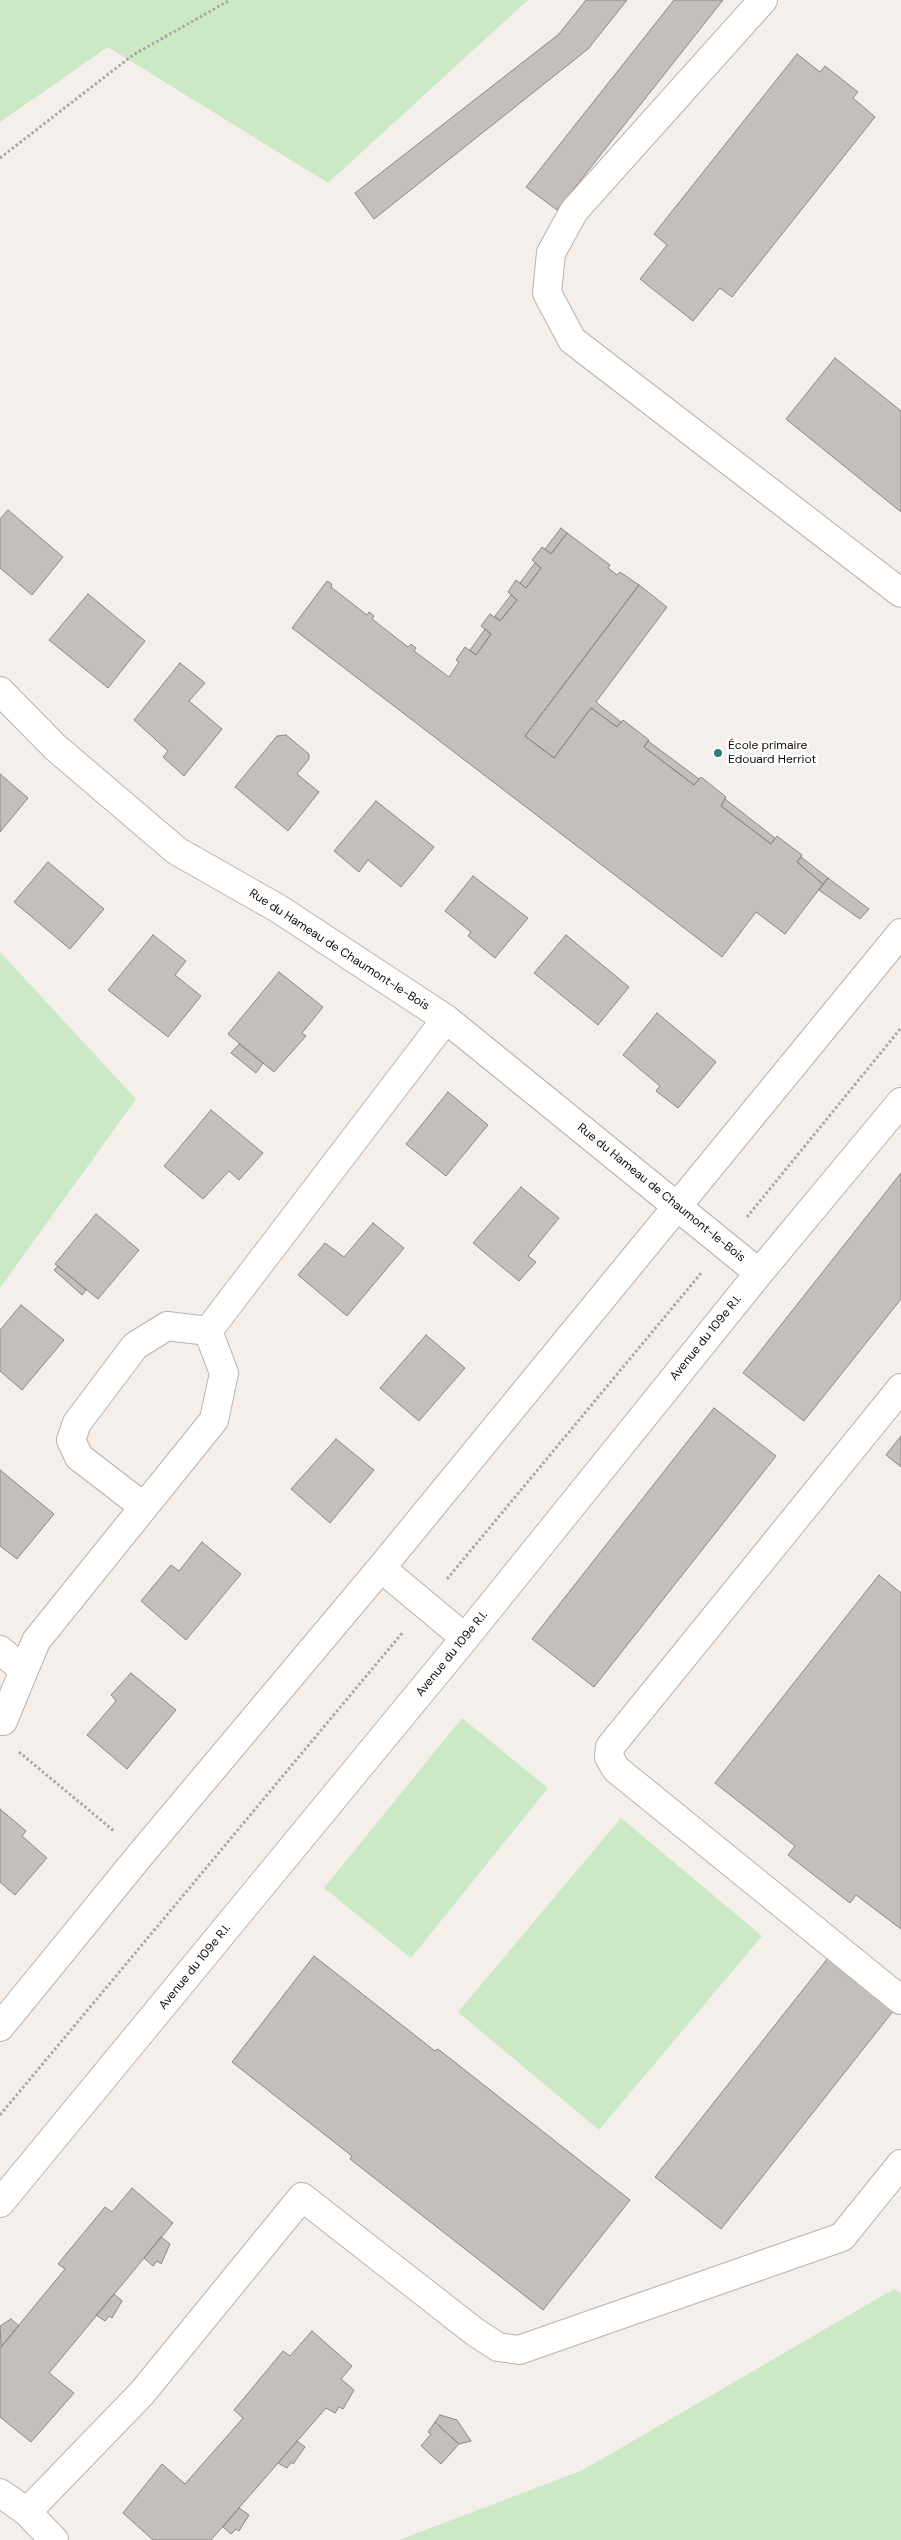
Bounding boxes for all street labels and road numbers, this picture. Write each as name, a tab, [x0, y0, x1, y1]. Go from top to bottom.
street label: Rue du Hameau de Chaumont-le-Bois	[246, 886, 432, 1014]
street label: Rue du Hameau de Chaumont-le-Bois	[574, 1121, 748, 1265]
street label: Avenue du 109e R.I.	[667, 1292, 745, 1384]
street label: Avenue du 109e R.I.	[413, 1608, 491, 1700]
street label: Avenue du 109e R.I.	[156, 1921, 234, 2013]

